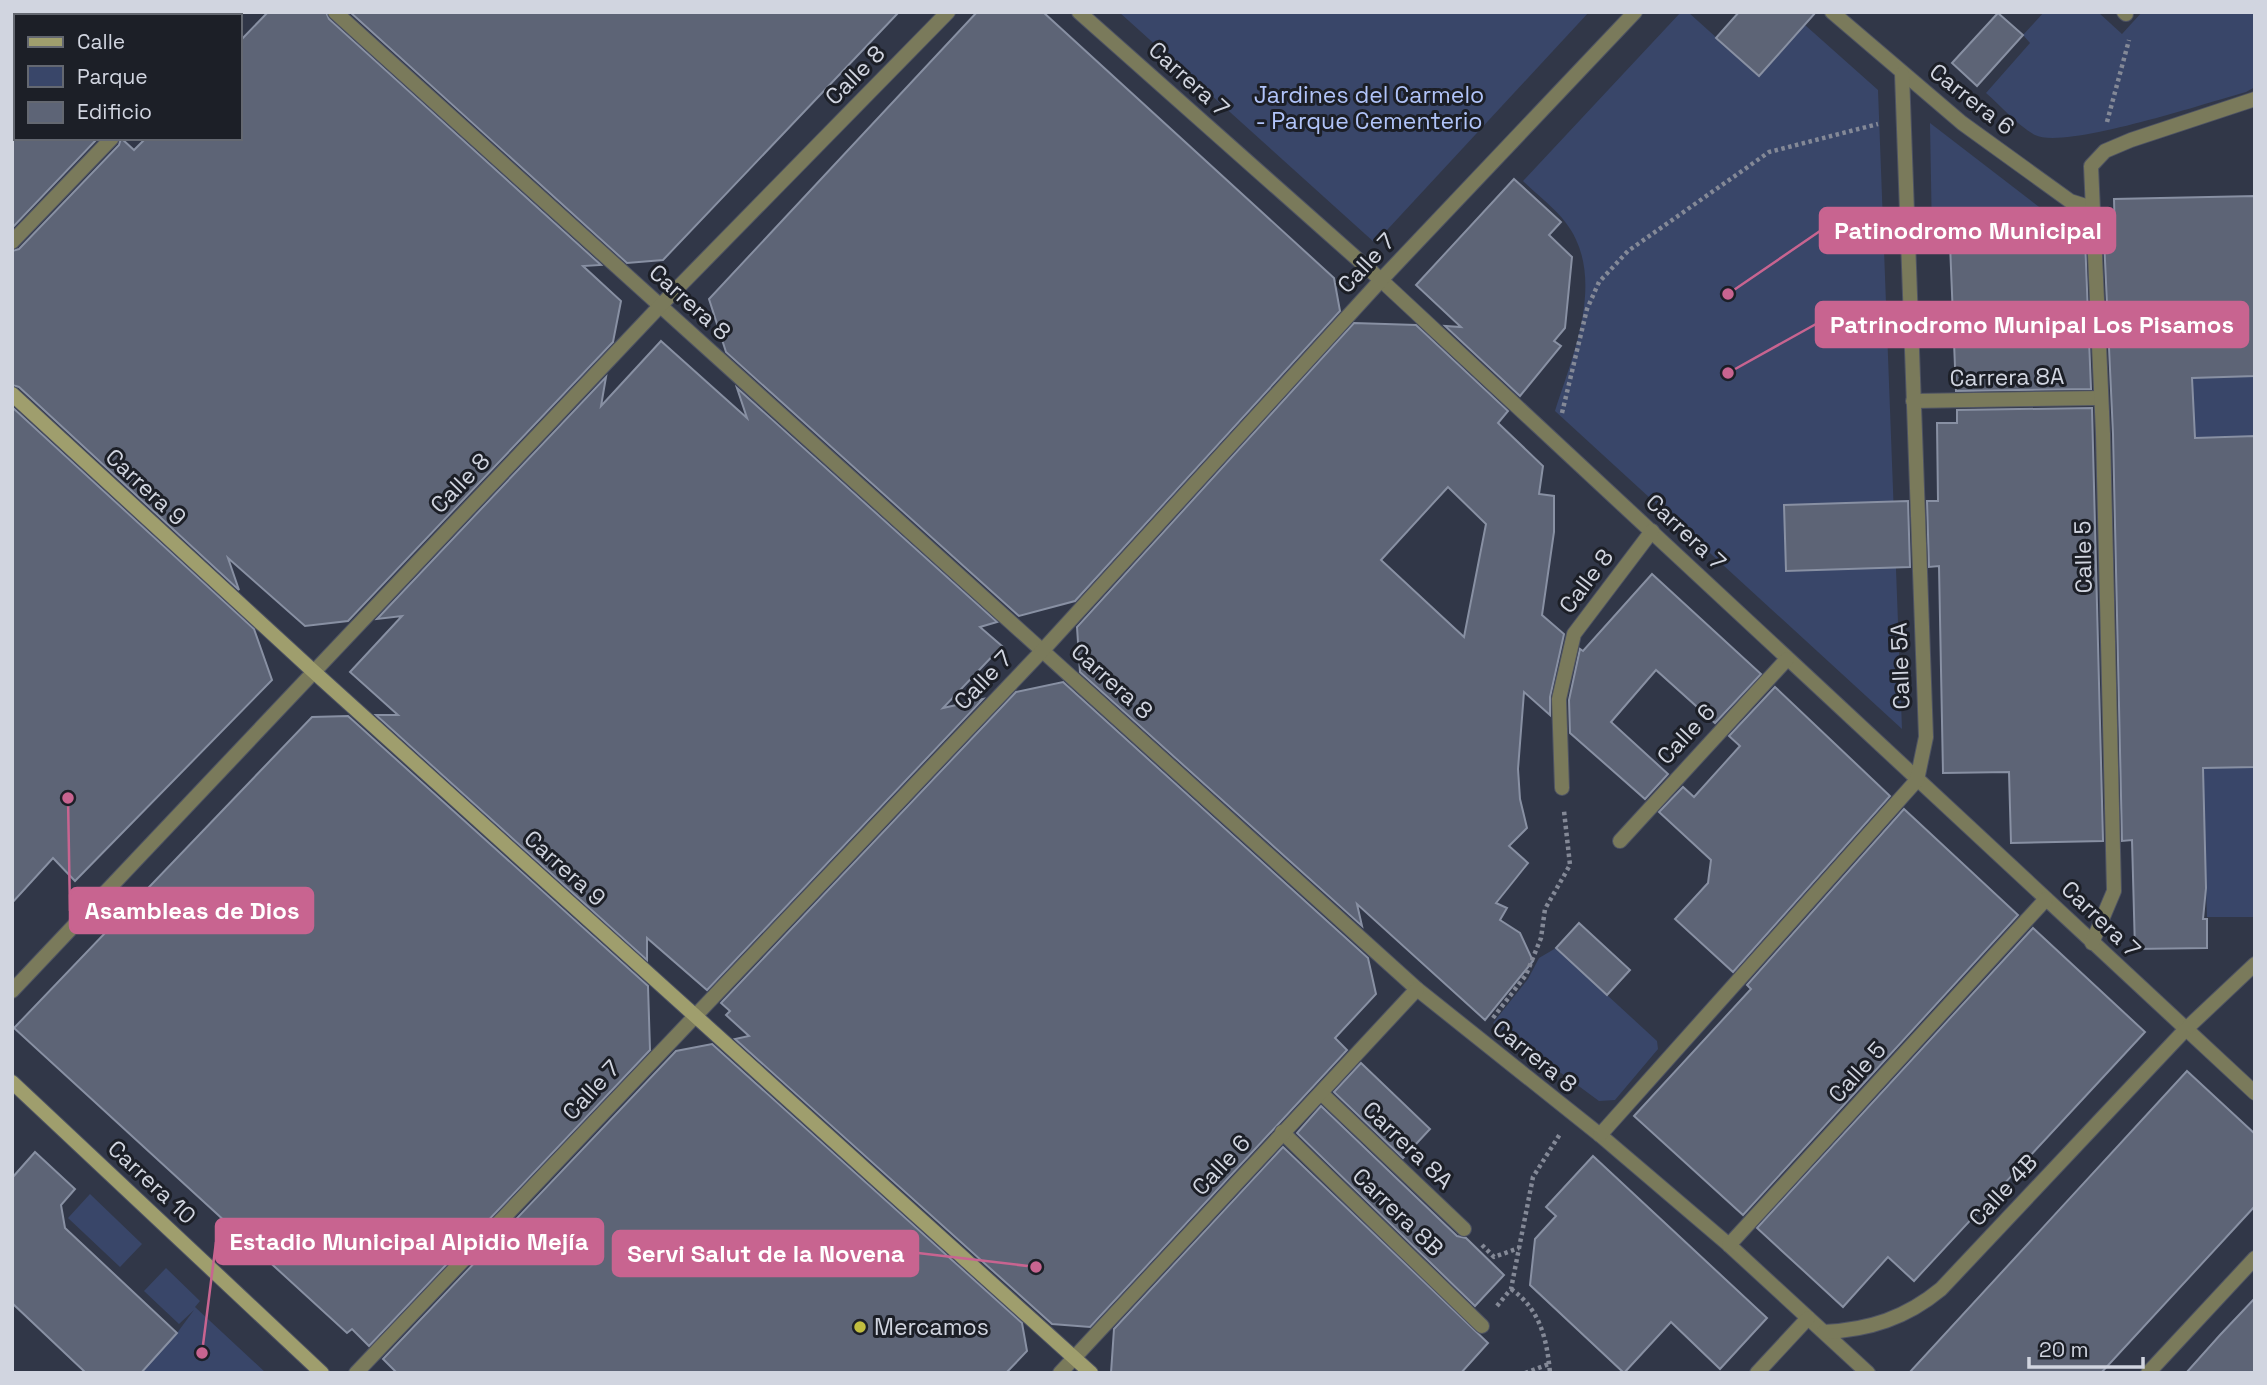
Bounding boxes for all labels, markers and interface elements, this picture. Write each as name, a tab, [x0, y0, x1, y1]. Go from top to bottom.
legend	[14, 14, 242, 140]
text: Calle	[77, 28, 125, 55]
street label: Carrera 7	[1142, 35, 1236, 123]
street label: Calle 8	[819, 39, 891, 111]
street label: Carrera 6	[1923, 56, 2021, 142]
text: Parque	[77, 63, 148, 90]
park label: Jardines del Carmelo - Parque Cementerio	[1254, 80, 1484, 136]
text: Edificio	[77, 98, 152, 125]
callout: Patinodromo Municipal	[1820, 208, 2115, 253]
text: Patinodromo Municipal	[1834, 215, 2102, 246]
street label: Calle 7	[1331, 227, 1401, 299]
street label: Carrera 8	[643, 257, 737, 347]
callout: Patrinodromo Munipal Los Pisamos	[1816, 302, 2248, 347]
text: Patrinodromo Munipal Los Pisamos	[1830, 309, 2234, 340]
street label: Carrera 8A	[1949, 361, 2065, 393]
street label: Carrera 9	[99, 442, 193, 532]
street label: Calle 8	[424, 446, 496, 520]
street label: Carrera 7	[1640, 487, 1732, 577]
street label: Calle 5	[2067, 520, 2099, 594]
street label: Calle 8	[1552, 543, 1620, 619]
street label: Calle 5A	[1883, 622, 1917, 710]
street label: Carrera 8	[1065, 636, 1159, 726]
street label: Calle 7	[947, 644, 1019, 716]
street label: Calle 6	[1650, 697, 1722, 771]
street label: Carrera 9	[518, 823, 612, 913]
street label: Carrera 7	[2055, 874, 2147, 964]
callout: Asambleas de Dios	[70, 888, 313, 933]
text: Asambleas de Dios	[85, 895, 299, 926]
street label: Carrera 8	[1487, 1013, 1583, 1099]
street label: Calle 5	[1822, 1035, 1892, 1109]
street label: Calle 7	[556, 1054, 626, 1126]
street label: Carrera 8A	[1356, 1094, 1460, 1196]
street label: Calle 6	[1185, 1128, 1257, 1202]
street label: Carrera 10	[101, 1133, 203, 1231]
street label: Calle 4B	[1962, 1147, 2044, 1233]
street label: Carrera 8B	[1346, 1161, 1450, 1263]
callout: Estadio Municipal Alpidio Mejía	[216, 1219, 603, 1264]
text: Estadio Municipal Alpidio Mejía	[229, 1226, 589, 1257]
callout: Servi Salut de la Novena	[613, 1231, 918, 1276]
text: Servi Salut de la Novena	[627, 1238, 905, 1269]
place label: Mercamos	[874, 1312, 989, 1342]
marker: Mercamos	[852, 1319, 868, 1335]
scale bar	[2029, 1326, 2143, 1370]
text: 20 m	[2039, 1336, 2089, 1363]

